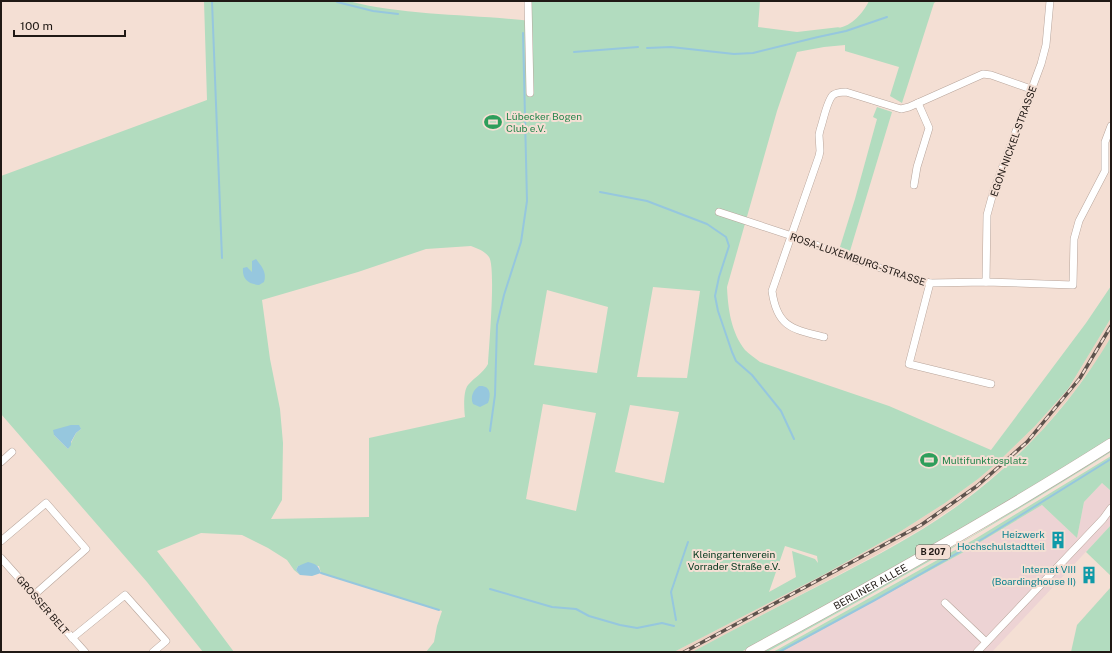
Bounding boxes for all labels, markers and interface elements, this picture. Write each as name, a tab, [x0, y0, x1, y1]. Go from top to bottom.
scale bar	[14, 12, 125, 38]
text: 100 m	[20, 19, 53, 33]
street label: EGON-NICKEL-STRASSE	[987, 84, 1039, 198]
place label: Lübecker Bogen Club e.V.	[506, 110, 582, 134]
sports icon: Lübecker Bogen Club e.V.	[483, 112, 503, 132]
street label: ROSA-LUXEMBURG-STRASSE	[789, 230, 927, 288]
sports icon: Multifunktiosplatz	[919, 450, 939, 470]
place label: Multifunktiosplatz	[942, 454, 1027, 466]
place label: Heizwerk Hochschulstadtteil	[957, 528, 1045, 552]
building icon: Heizwerk Hochschulstadtteil	[1048, 530, 1068, 550]
road number: B 207	[916, 545, 950, 559]
park label: Kleingartenverein Vorrader Straße e.V.	[688, 548, 780, 572]
street label: BERLINER ALLEE	[831, 561, 909, 612]
place label: Internat VIII (Boardinghouse II)	[992, 563, 1076, 587]
building icon: Internat VIII (Boardinghouse II)	[1079, 565, 1099, 585]
street label: GROSSER BELT	[14, 573, 72, 637]

